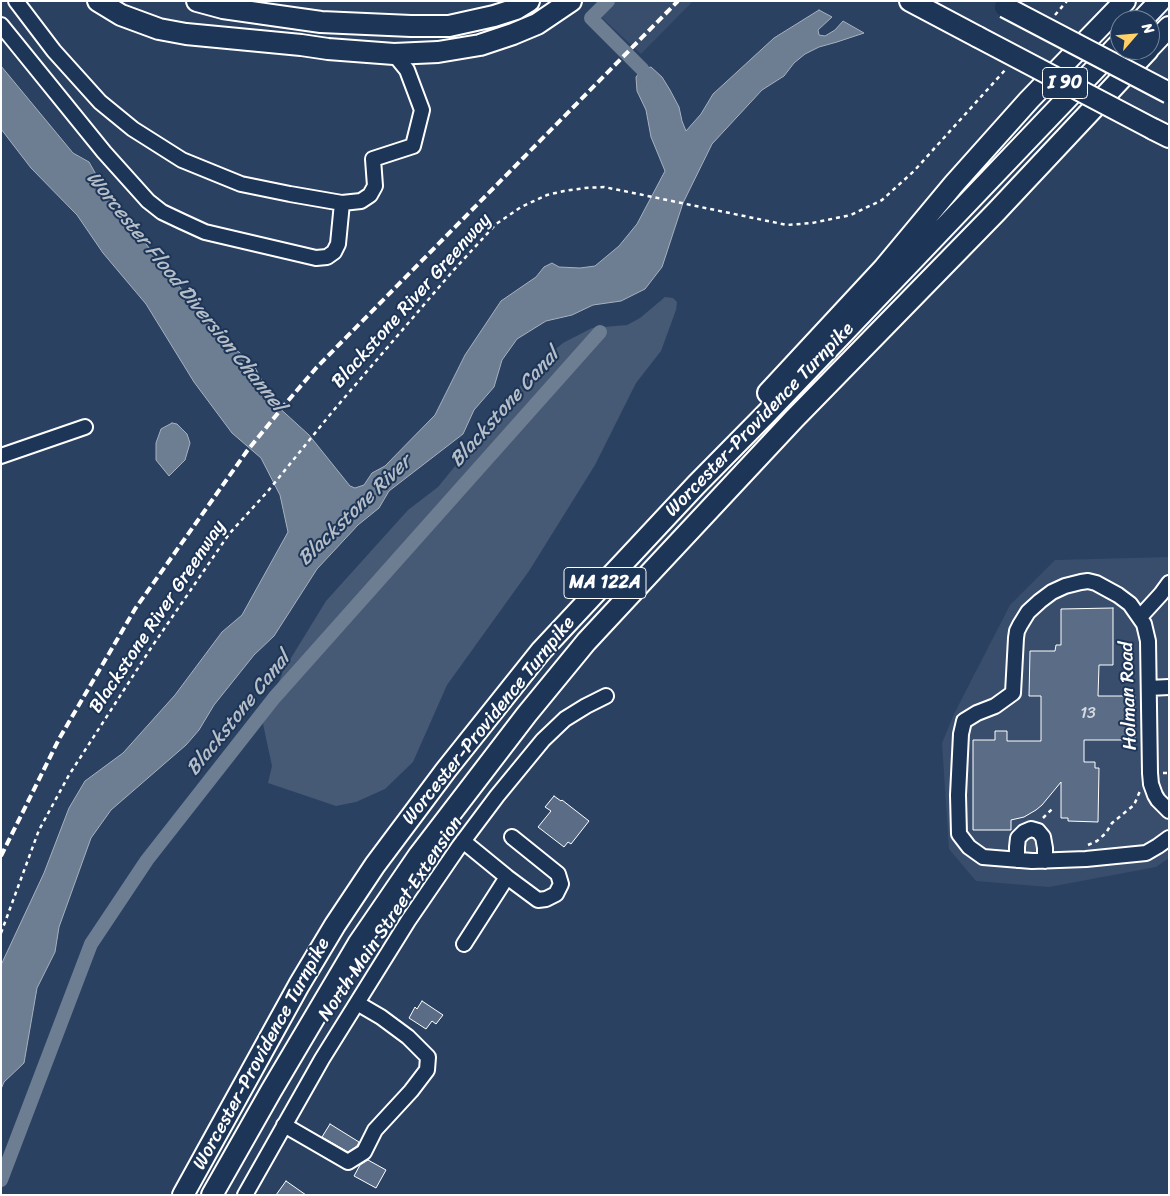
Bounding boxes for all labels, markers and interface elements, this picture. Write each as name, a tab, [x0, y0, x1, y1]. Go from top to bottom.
north arrow	[1110, 10, 1160, 60]
text: N	[1135, 18, 1161, 38]
road number: I 90	[1042, 68, 1088, 99]
water label: Worcester Flood Diversion Channel	[81, 167, 289, 417]
street label: Blackstone River Greenway	[327, 209, 497, 393]
street label: Worcester-Providence Turnpike	[661, 318, 859, 522]
water label: Blackstone Canal	[445, 344, 565, 472]
water label: Blackstone River	[293, 451, 417, 571]
street label: Blackstone River Greenway	[85, 516, 231, 718]
road number: MA 122A	[564, 568, 646, 598]
street label: Worcester-Providence Turnpike	[398, 612, 580, 830]
street label: Holman Road	[1116, 641, 1142, 751]
water label: Blackstone Canal	[182, 647, 296, 781]
house number: 13	[1080, 704, 1096, 724]
street label: North Main Street Extension	[314, 812, 468, 1026]
street label: Worcester-Providence Turnpike	[189, 934, 335, 1174]

